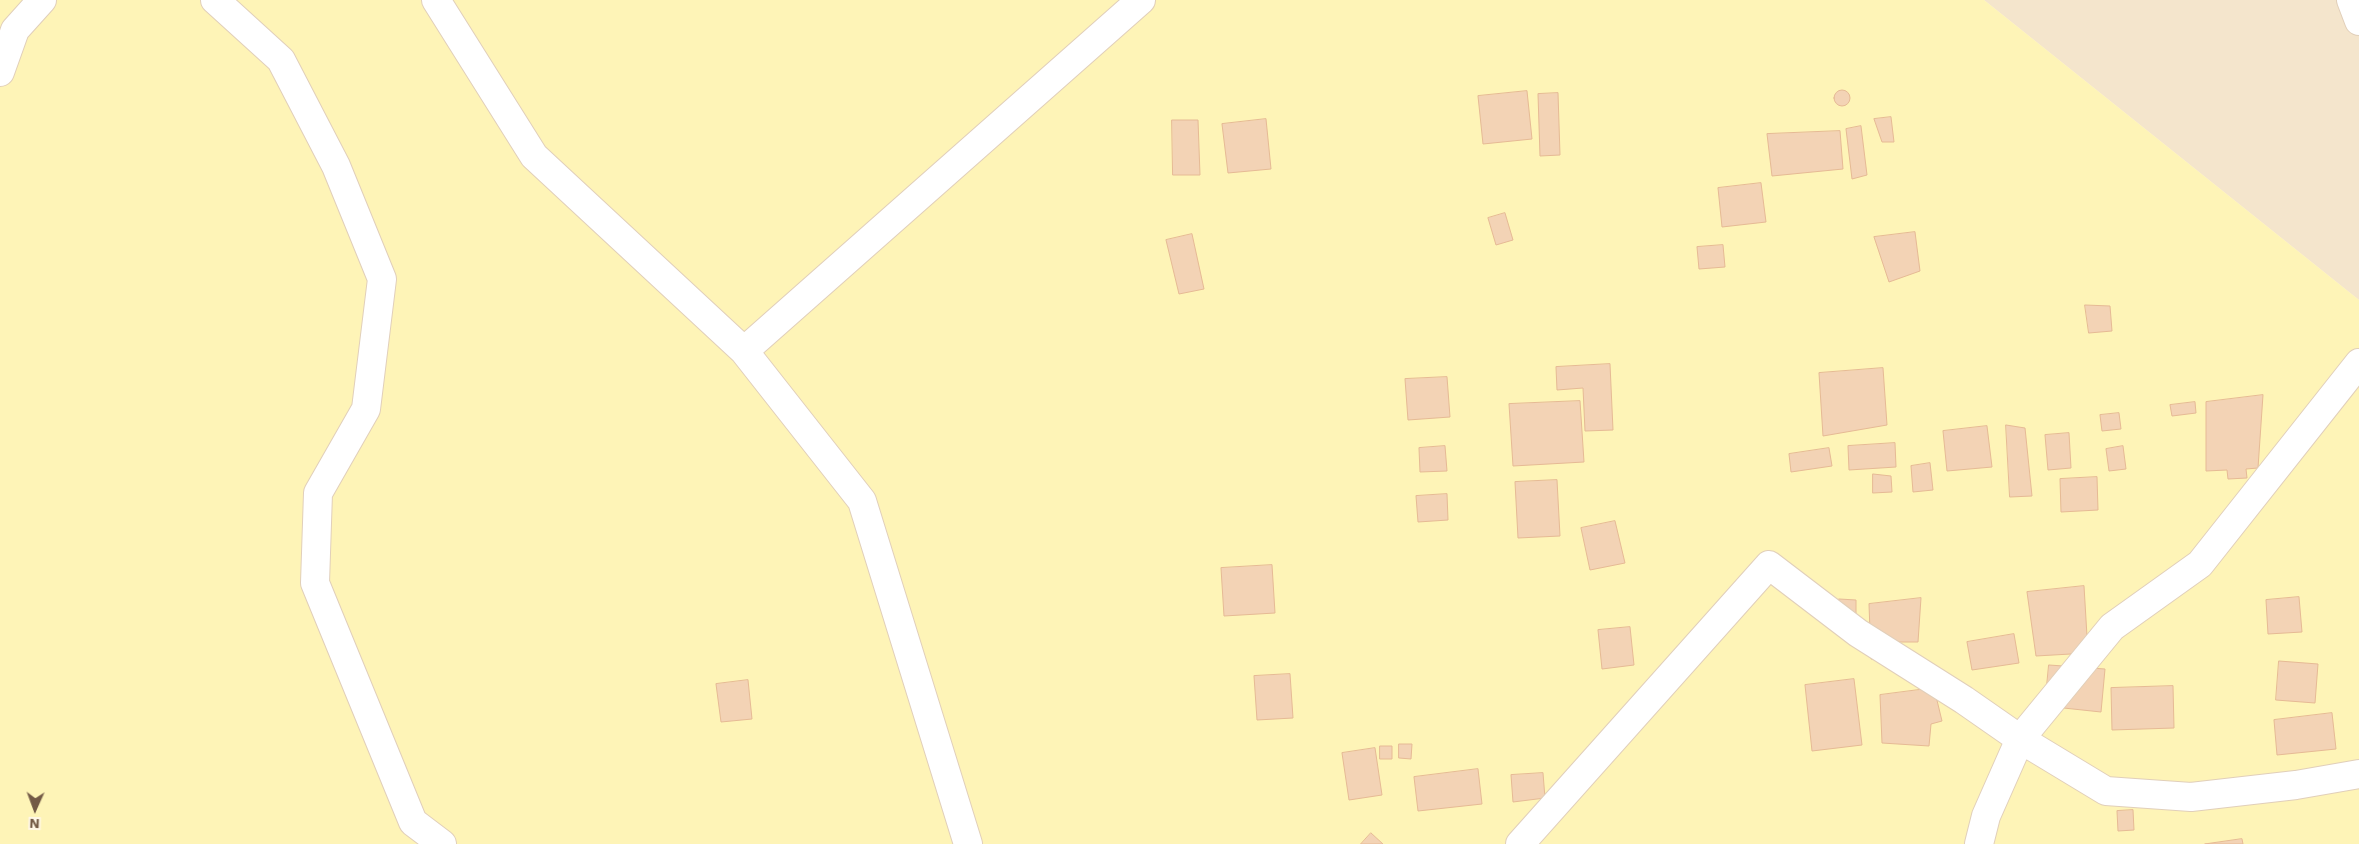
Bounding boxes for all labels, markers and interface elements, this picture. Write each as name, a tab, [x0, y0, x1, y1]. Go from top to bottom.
north arrow	[10, 784, 60, 834]
text: N	[29, 816, 40, 832]

